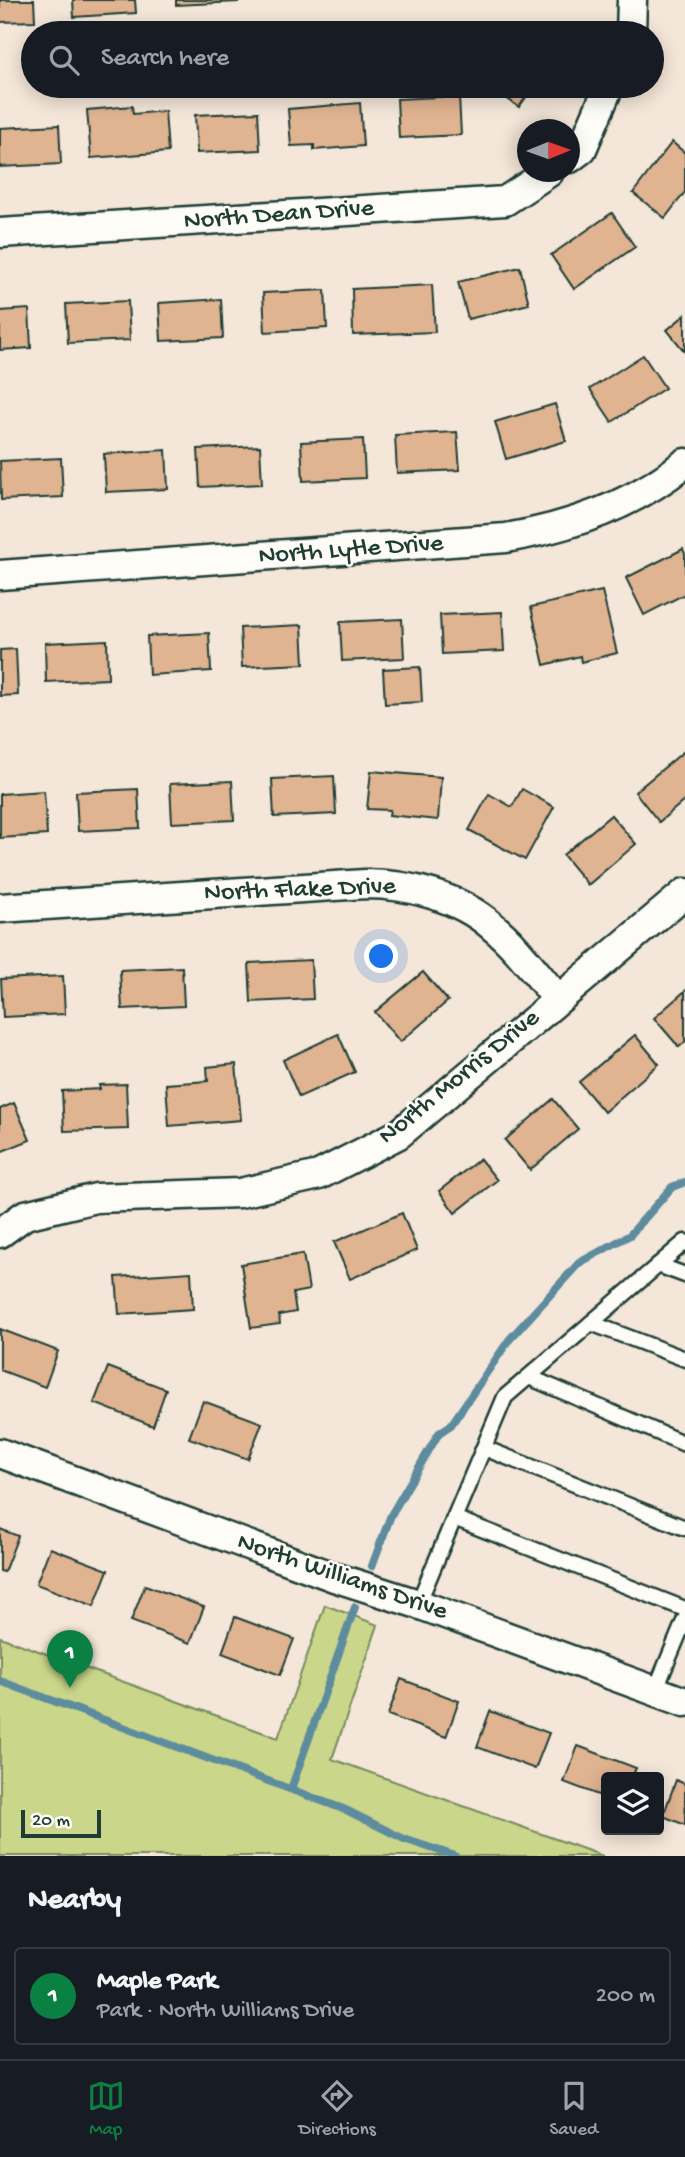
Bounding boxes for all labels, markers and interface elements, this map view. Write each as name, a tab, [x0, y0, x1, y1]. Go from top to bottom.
search box	[21, 21, 664, 98]
icon: search	[45, 41, 83, 79]
text: Search here	[101, 44, 229, 75]
north arrow	[517, 119, 580, 182]
street label: North Dean Drive	[183, 194, 376, 238]
street label: North Lytle Drive	[257, 529, 445, 573]
street label: North Flake Drive	[204, 872, 397, 910]
your location	[364, 939, 398, 973]
street label: North Morris Drive	[373, 1003, 547, 1152]
street label: North Williams Drive	[233, 1527, 452, 1629]
pin: 1	[47, 1630, 93, 1688]
map controls	[601, 1772, 664, 1835]
button: layers	[601, 1772, 664, 1835]
scale bar	[21, 1807, 102, 1839]
text: 20 m	[32, 1810, 70, 1833]
text: Nearby	[28, 1884, 121, 1919]
text: Maple Park	[97, 1967, 217, 1998]
text: 1	[48, 1983, 58, 2010]
text: 200 m	[596, 1983, 655, 2010]
text: Park · North Williams Drive	[97, 1998, 354, 2025]
tab: Map	[87, 2077, 125, 2142]
tab: Directions	[299, 2077, 376, 2142]
tab: Saved	[549, 2077, 598, 2142]

